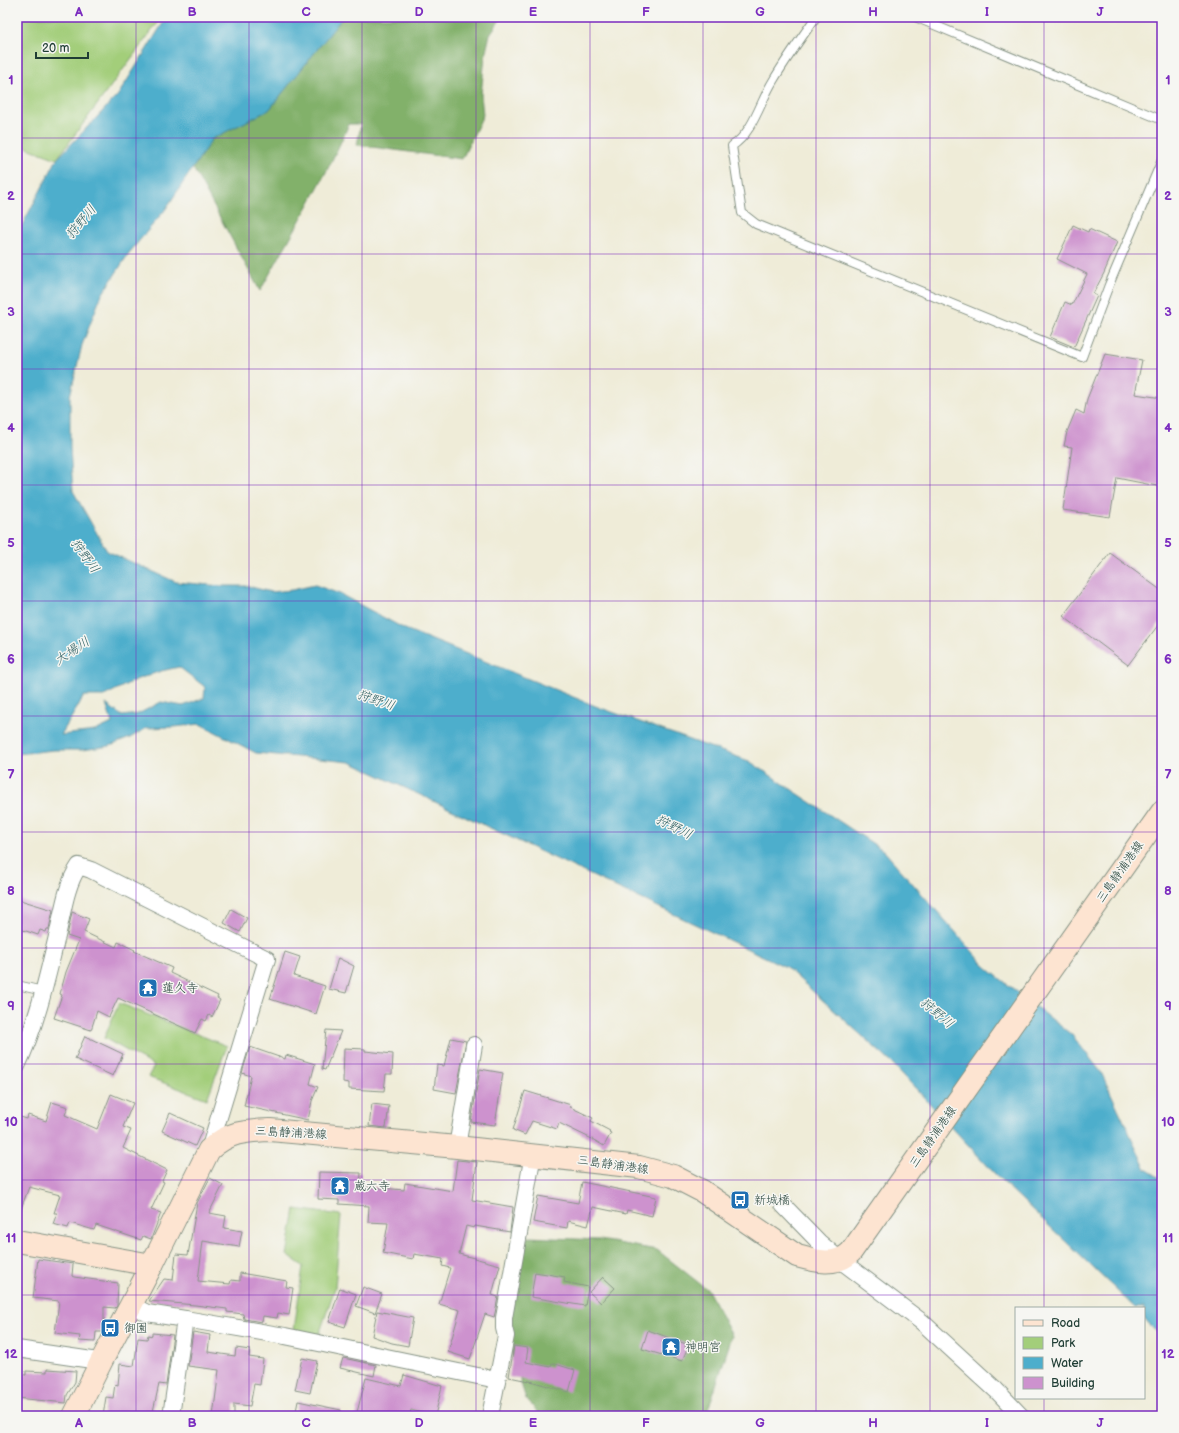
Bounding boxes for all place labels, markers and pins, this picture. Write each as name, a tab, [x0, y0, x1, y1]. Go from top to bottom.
temple icon: 蓮久寺	[137, 977, 159, 999]
place label: 蓮久寺	[162, 981, 198, 996]
temple icon: 蔵六寺	[329, 1175, 351, 1197]
place label: 蔵六寺	[354, 1179, 390, 1194]
bus stop icon: 新城橋	[729, 1189, 751, 1211]
place label: 新城橋	[754, 1193, 790, 1208]
bus stop icon: 御園	[99, 1317, 121, 1339]
place label: 御園	[124, 1321, 148, 1336]
temple icon: 神明宮	[660, 1336, 682, 1358]
place label: 神明宮	[685, 1340, 721, 1355]

